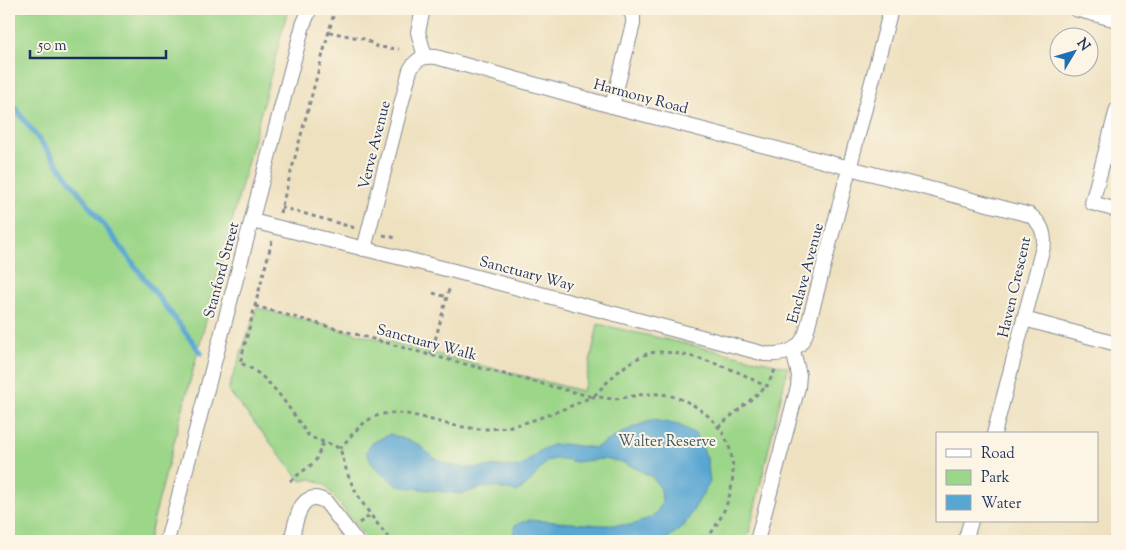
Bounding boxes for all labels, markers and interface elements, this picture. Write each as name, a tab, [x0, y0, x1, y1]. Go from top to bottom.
scale bar	[30, 28, 166, 60]
north arrow	[1048, 28, 1098, 78]
text: N	[1071, 35, 1094, 56]
text: 50 m	[37, 36, 67, 57]
street label: Harmony Road	[591, 75, 691, 120]
street label: Verve Avenue	[354, 99, 397, 192]
street label: Stanford Street	[199, 220, 245, 321]
street label: Enclave Avenue	[783, 221, 830, 326]
street label: Haven Crescent	[994, 235, 1037, 340]
street label: Sanctuary Way	[477, 252, 577, 297]
street label: Sanctuary Walk	[374, 320, 479, 367]
park label: Walter Reserve	[618, 432, 716, 453]
legend	[936, 432, 1098, 522]
text: Road	[981, 444, 1015, 465]
text: Park	[981, 468, 1010, 489]
text: Water	[981, 494, 1022, 515]

